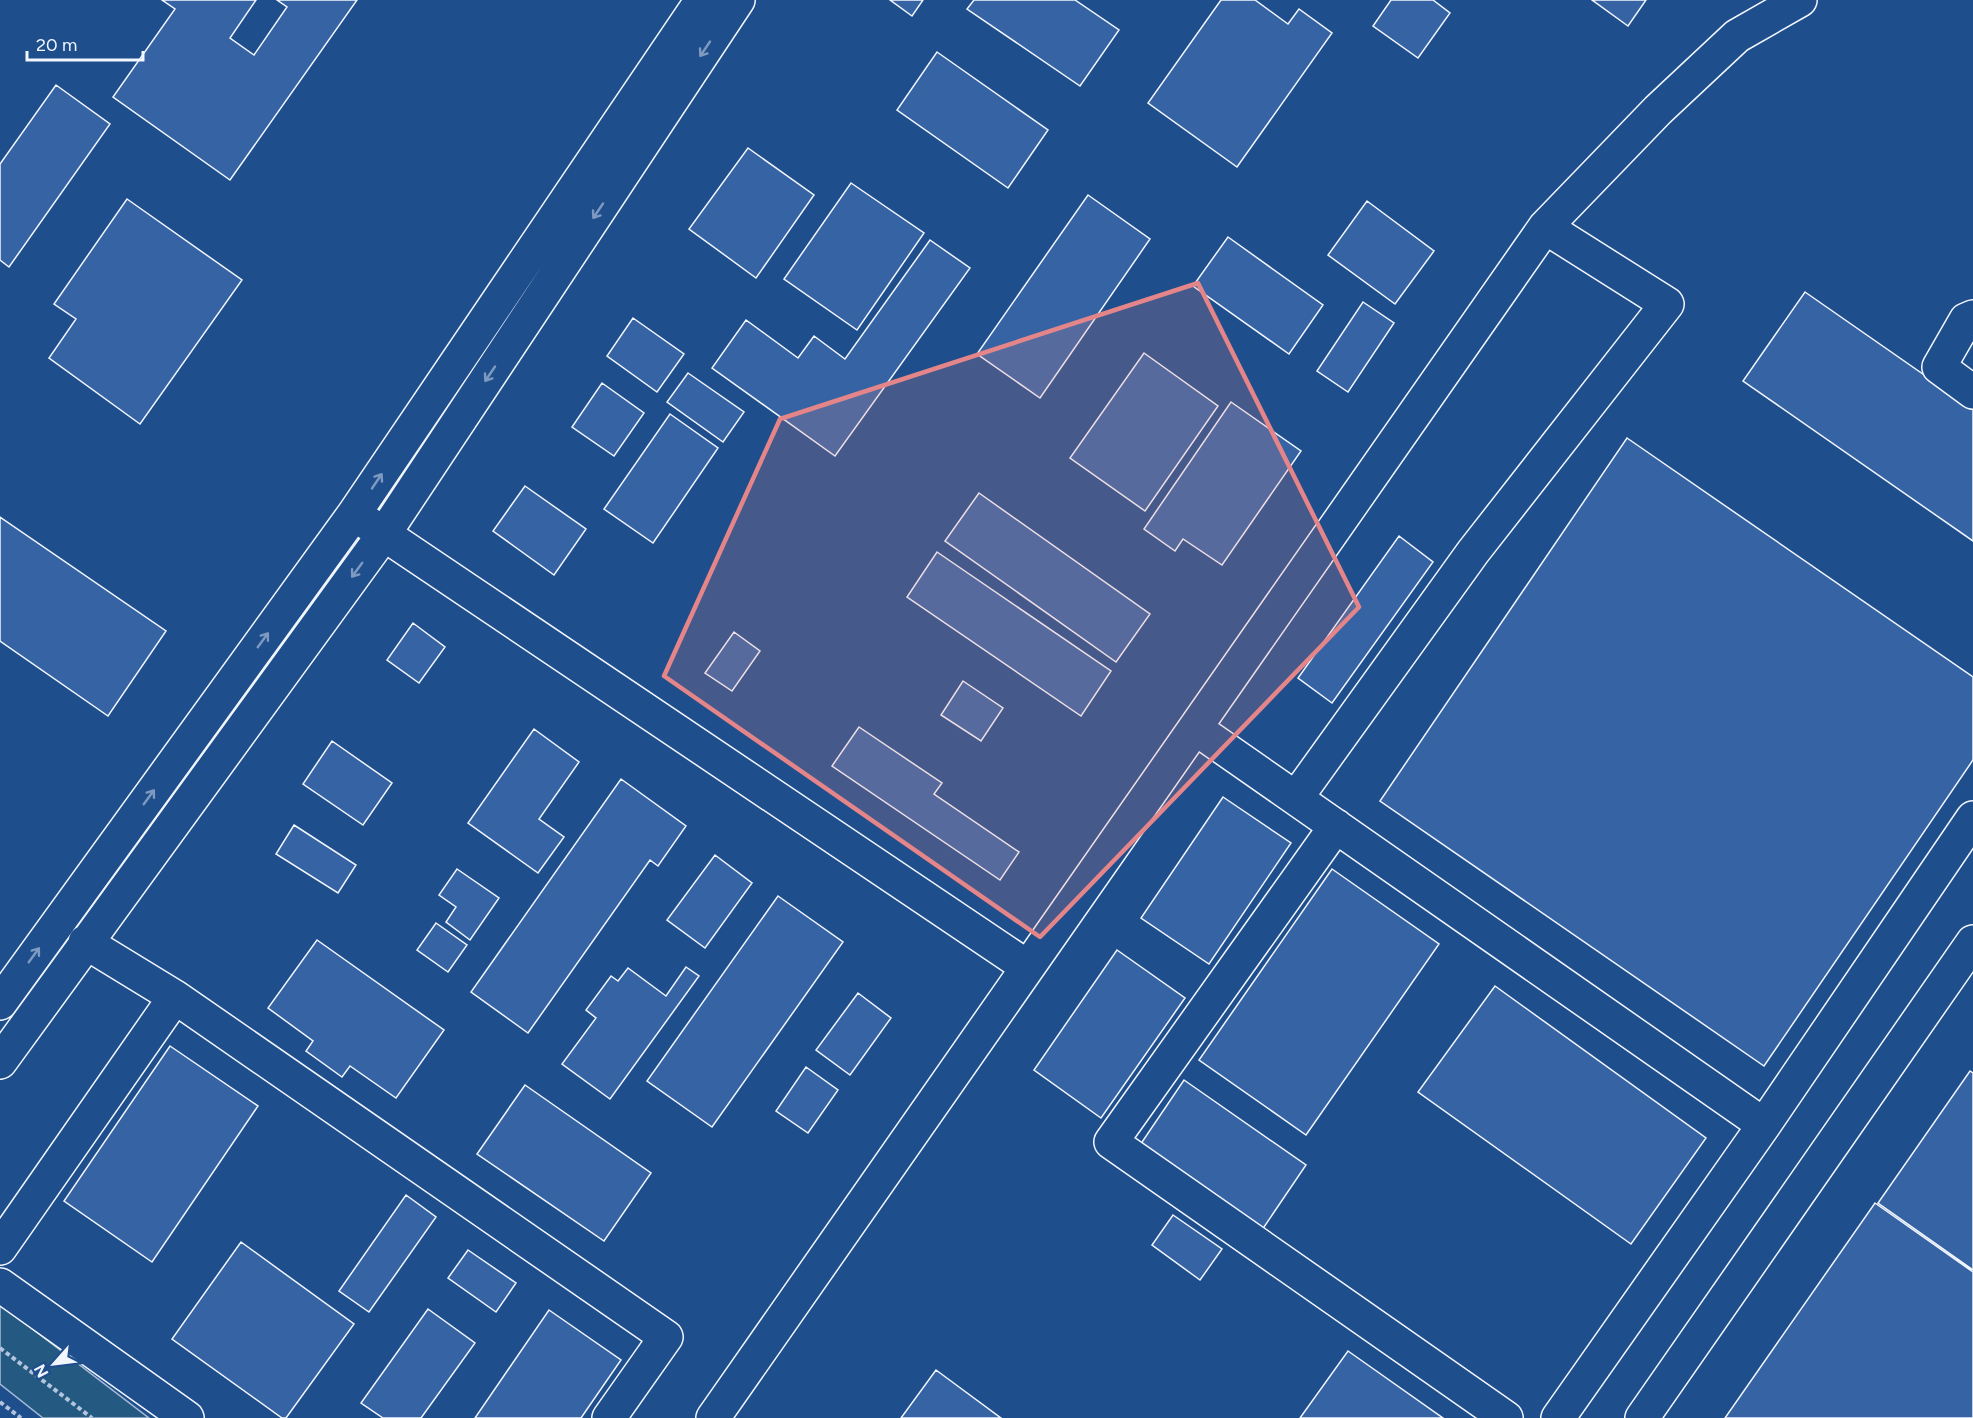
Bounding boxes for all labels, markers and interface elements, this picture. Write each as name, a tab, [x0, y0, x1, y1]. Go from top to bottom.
scale bar	[27, 24, 142, 62]
text: 20 m	[36, 34, 77, 56]
one-way arrow	[699, 40, 711, 57]
one-way arrow	[591, 203, 604, 220]
one-way arrow	[484, 365, 496, 382]
one-way arrow	[371, 473, 383, 490]
one-way arrow	[351, 562, 363, 578]
one-way arrow	[257, 632, 269, 648]
one-way arrow	[143, 790, 155, 806]
one-way arrow	[28, 948, 40, 964]
north arrow	[24, 1334, 84, 1394]
text: N	[30, 1361, 52, 1381]

